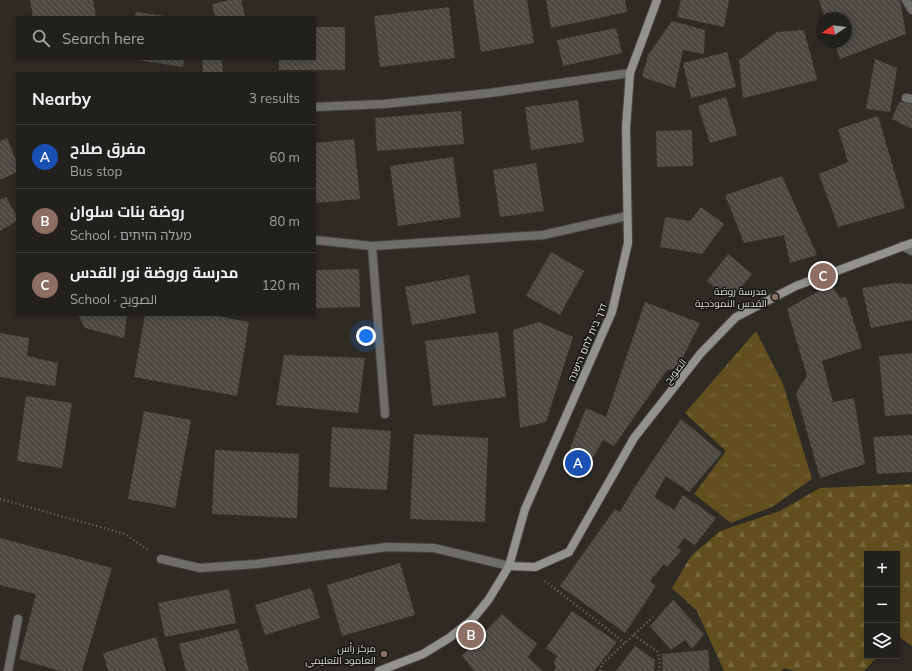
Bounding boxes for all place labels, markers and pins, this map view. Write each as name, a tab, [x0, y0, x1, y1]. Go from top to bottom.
pin: C	[810, 261, 836, 291]
place label: مدرسة روضة القدس النموذجية	[695, 285, 767, 310]
marker: مدرسة روضة القدس النموذجية	[770, 292, 780, 302]
pin: A	[565, 448, 591, 478]
pin: B	[458, 620, 484, 650]
place label: مركز رأس العامود التعليمي	[305, 642, 376, 668]
marker: مركز رأس العامود التعليمي	[379, 649, 389, 659]

